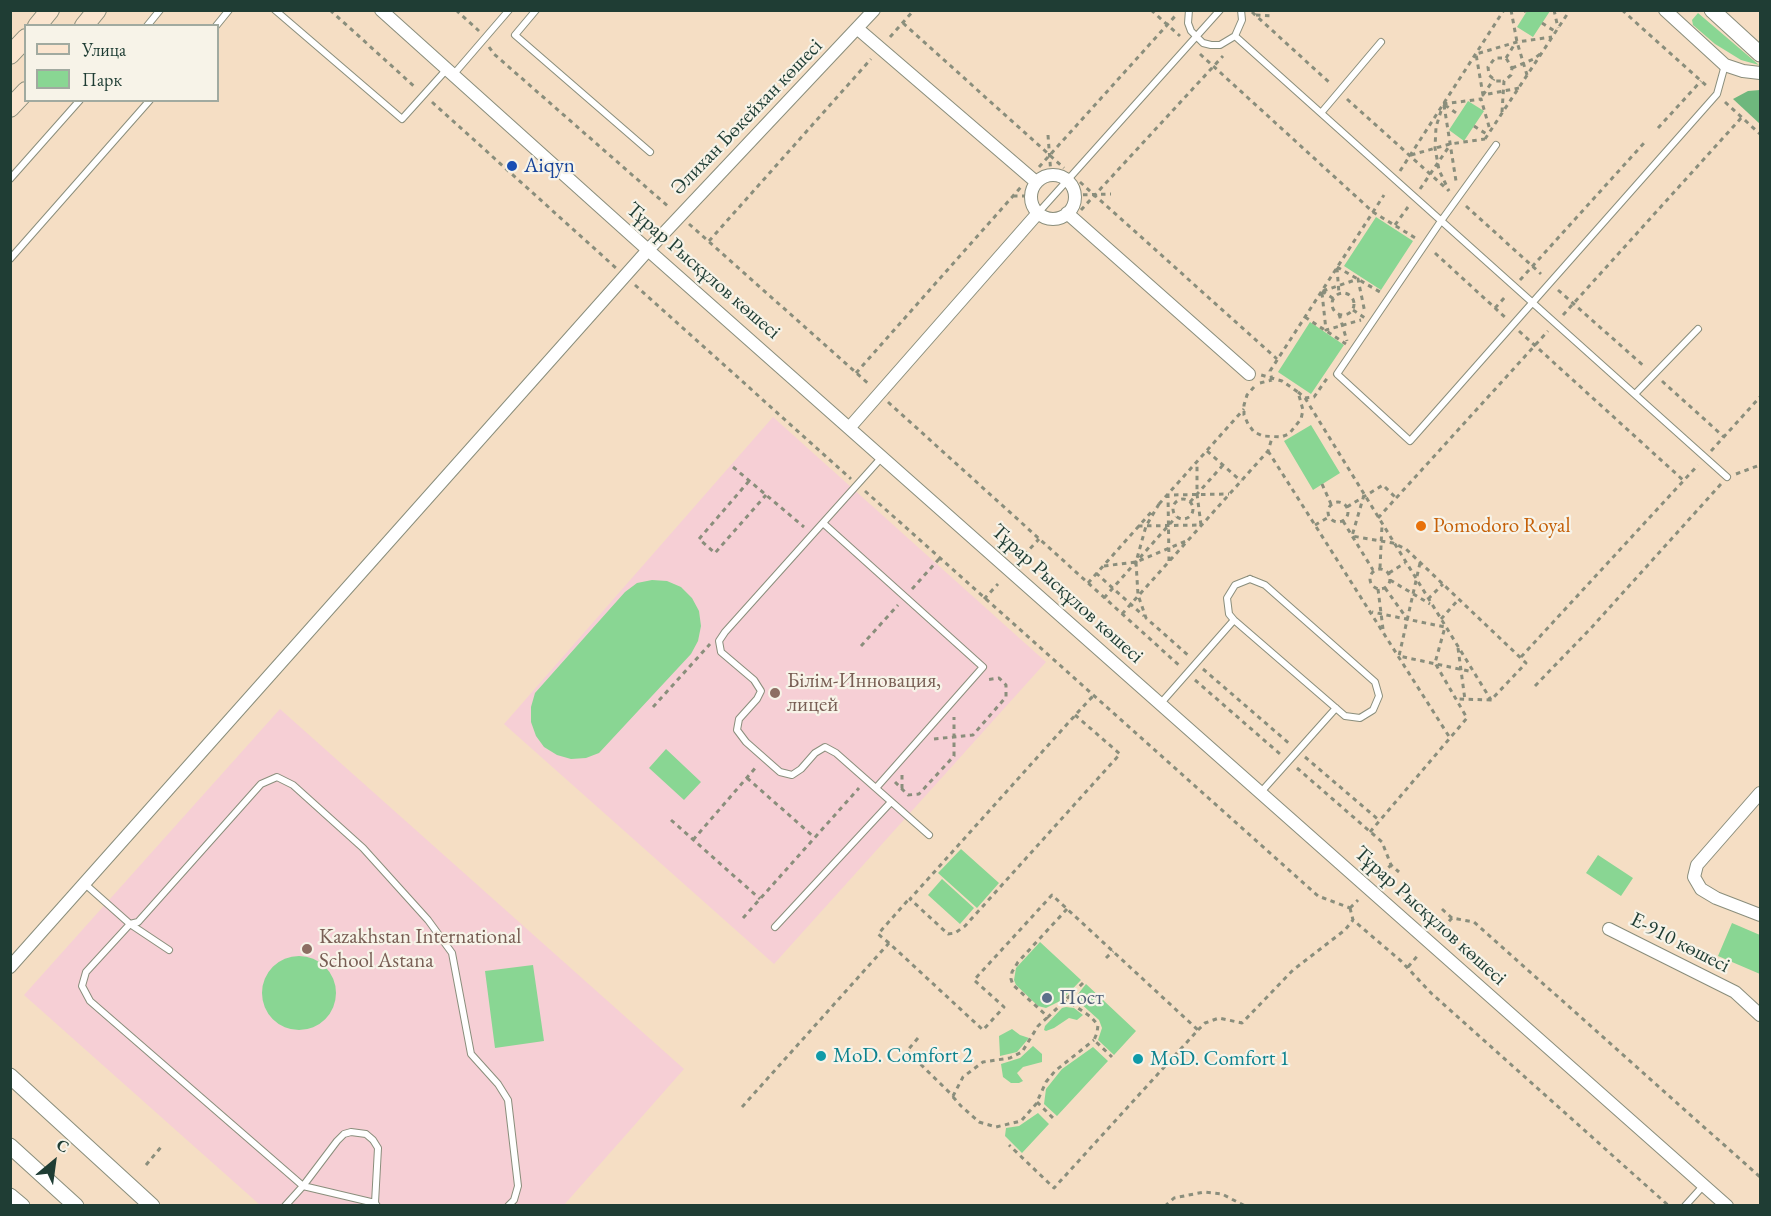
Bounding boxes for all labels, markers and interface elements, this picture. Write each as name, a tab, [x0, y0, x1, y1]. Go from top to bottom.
legend	[24, 24, 219, 102]
street label: Әлихан Бөкейхан көшесі	[666, 34, 828, 200]
text: Улица	[82, 38, 126, 61]
text: Парк	[82, 68, 122, 91]
place label: Aiqyn	[524, 153, 575, 179]
marker: Aiqyn	[505, 159, 519, 173]
street label: Тұрар Рысқұлов көшесі	[621, 197, 785, 345]
place label: Pomodoro Royal	[1433, 513, 1570, 539]
street label: Тұрар Рысқұлов көшесі	[986, 519, 1148, 669]
marker: Pomodoro Royal	[1414, 519, 1428, 533]
place label: Білім-Инновация, лицей	[787, 668, 941, 718]
marker: Білім-Инновация, лицей	[768, 686, 782, 700]
street label: Тұрар Рысқұлов көшесі	[1349, 841, 1511, 991]
street label: Е-910 көшесі	[1626, 907, 1734, 979]
place label: Kazakhstan International School Astana	[319, 924, 521, 974]
marker: Kazakhstan International School Astana	[300, 942, 314, 956]
place label: Пост	[1059, 985, 1104, 1011]
marker: Пост	[1040, 991, 1054, 1005]
place label: МoD. Comfort 2	[833, 1043, 973, 1069]
place label: МoD. Comfort 1	[1150, 1046, 1290, 1072]
marker: МoD. Comfort 2	[814, 1049, 828, 1063]
marker: МoD. Comfort 1	[1131, 1052, 1145, 1066]
north arrow	[24, 1132, 84, 1192]
text: С	[53, 1134, 73, 1158]

